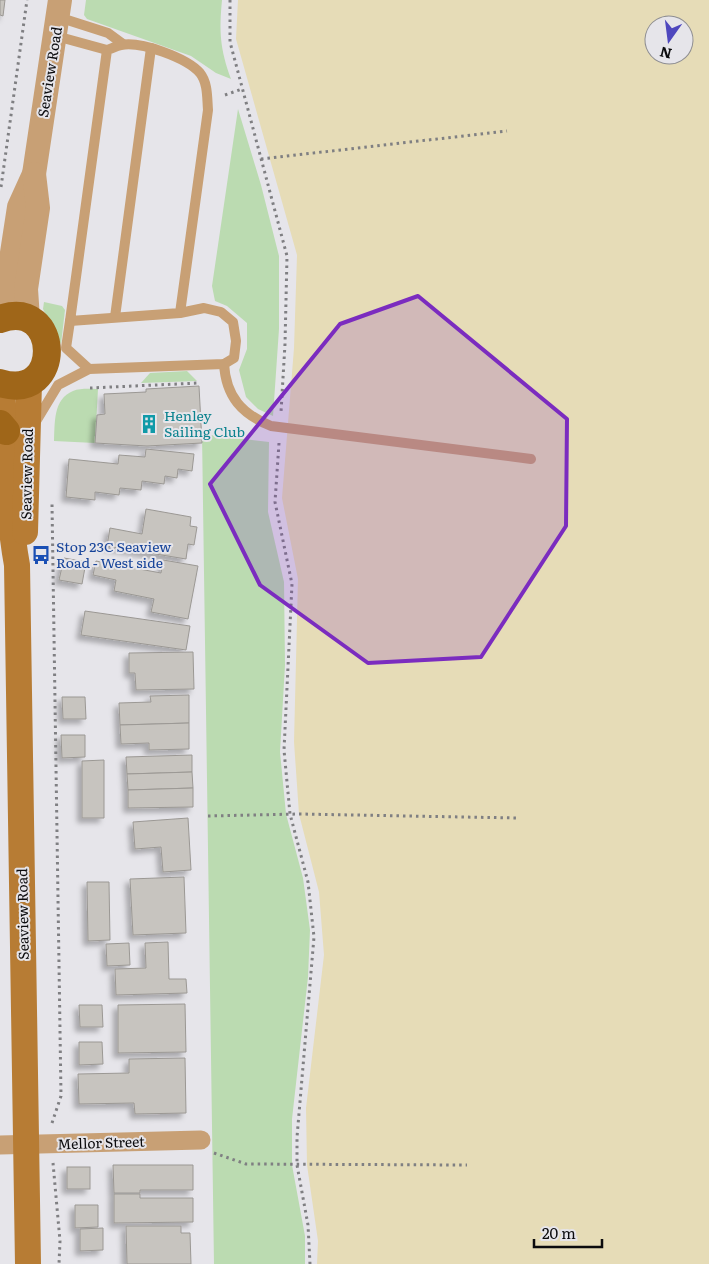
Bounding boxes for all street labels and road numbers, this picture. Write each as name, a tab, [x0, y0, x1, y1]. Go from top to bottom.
street label: Seaview Road	[32, 25, 66, 119]
street label: Seaview Road	[15, 428, 37, 520]
street label: Seaview Road	[11, 868, 33, 960]
street label: Mellor Street	[57, 1130, 145, 1154]

